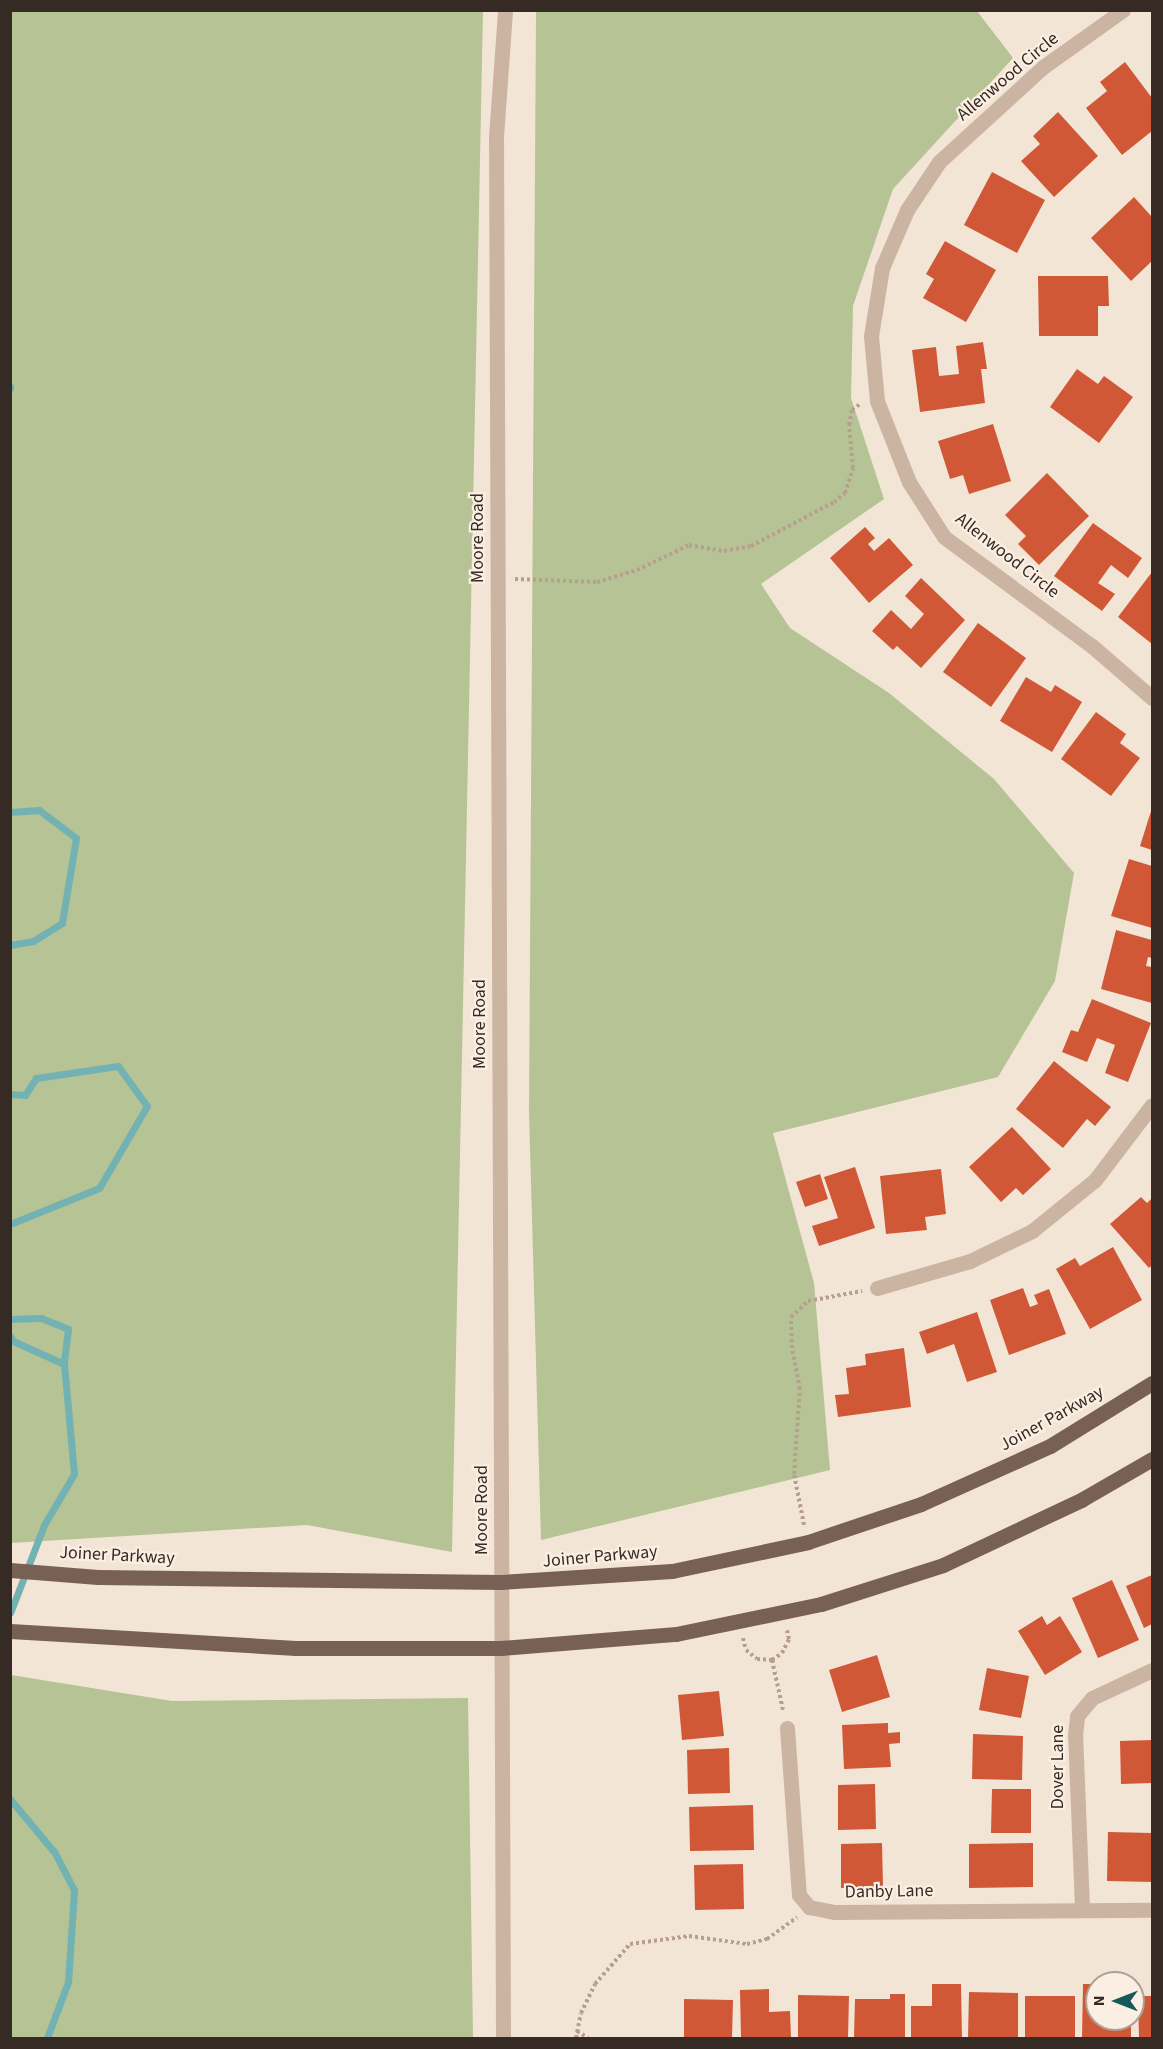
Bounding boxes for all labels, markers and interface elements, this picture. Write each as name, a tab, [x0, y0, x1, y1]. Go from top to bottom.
street label: Allenwood Circle	[953, 28, 1063, 126]
street label: Moore Road	[467, 493, 489, 583]
street label: Allenwood Circle	[951, 509, 1063, 603]
street label: Moore Road	[469, 979, 491, 1069]
street label: Joiner Parkway	[996, 1382, 1108, 1456]
street label: Moore Road	[471, 1465, 493, 1555]
street label: Joiner Parkway	[542, 1541, 658, 1573]
street label: Joiner Parkway	[59, 1542, 175, 1570]
street label: Dover Lane	[1047, 1725, 1069, 1809]
street label: Danby Lane	[845, 1880, 933, 1904]
north arrow	[1085, 1971, 1145, 2031]
text: N	[1088, 1996, 1110, 2006]

